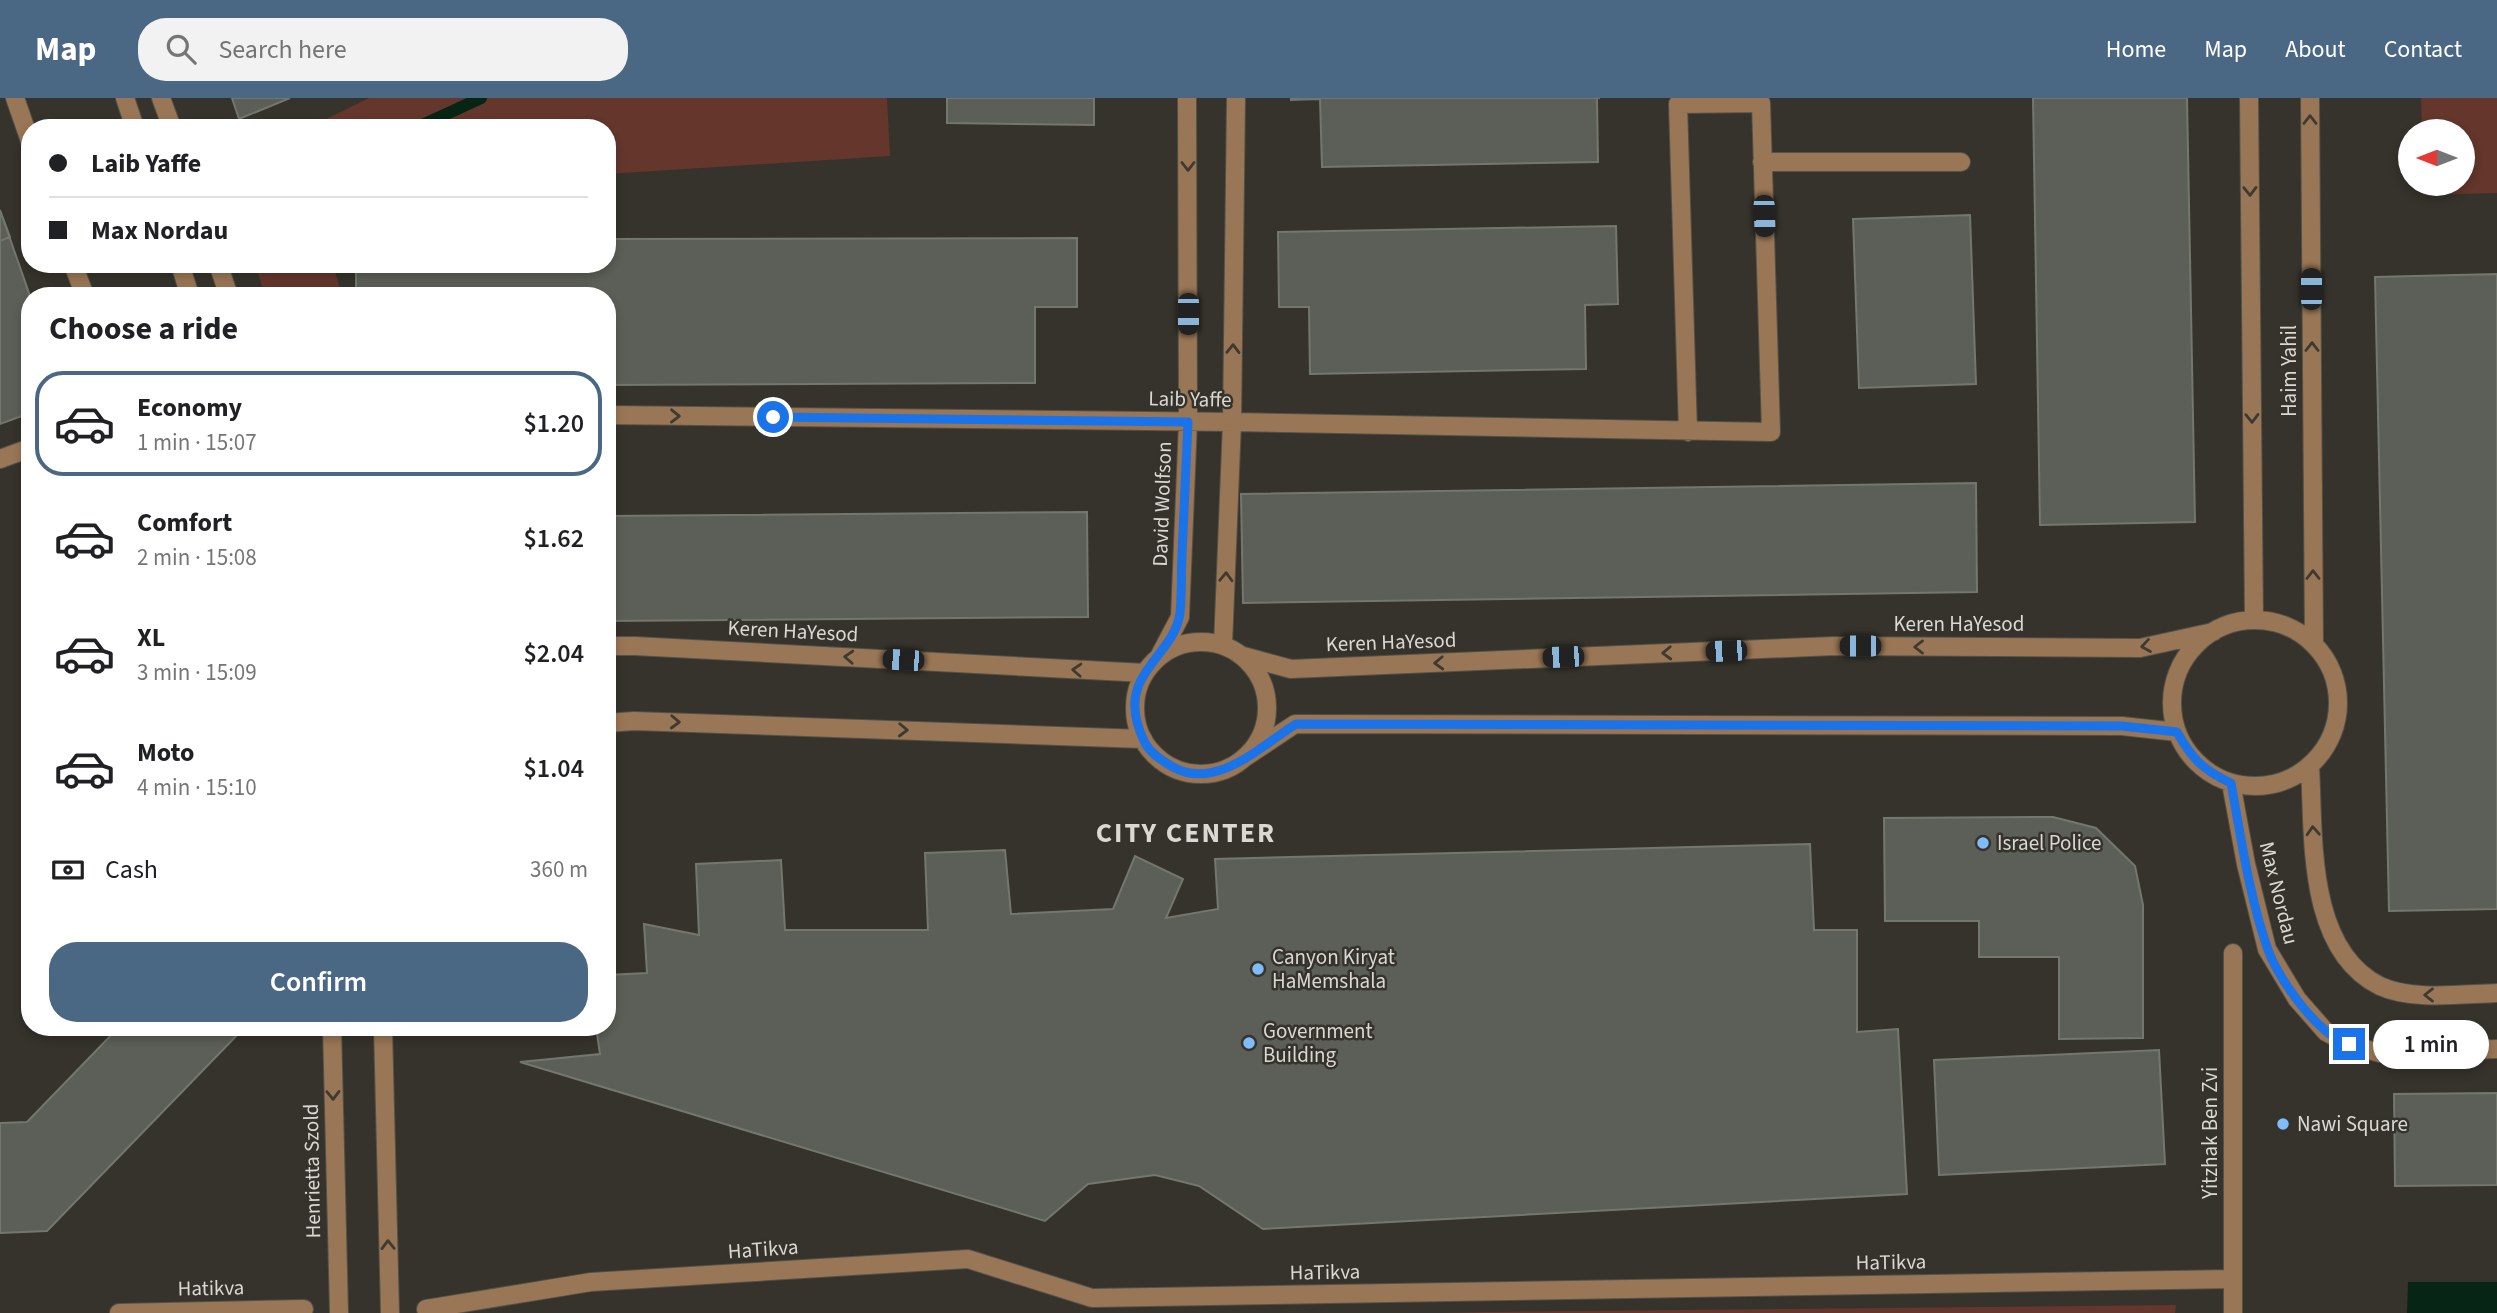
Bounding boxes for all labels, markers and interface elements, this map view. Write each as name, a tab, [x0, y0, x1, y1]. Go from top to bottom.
search box	[138, 18, 628, 81]
text: Map	[35, 26, 96, 73]
icon: search	[162, 30, 200, 68]
text: Search here	[218, 31, 347, 68]
text: Home	[2106, 32, 2166, 67]
text: Map	[2204, 32, 2247, 67]
text: About	[2285, 32, 2346, 67]
text: Contact	[2384, 32, 2462, 67]
one-way arrow	[2302, 114, 2318, 125]
north arrow	[2398, 119, 2474, 196]
map controls	[2398, 119, 2475, 196]
text: Laib Yaffe	[91, 145, 201, 182]
one-way arrow	[1180, 161, 1195, 172]
one-way arrow	[2242, 186, 2258, 196]
car	[1753, 195, 1776, 237]
text: Max Nordau	[91, 212, 228, 249]
car	[2301, 268, 2322, 310]
car	[1178, 293, 1199, 335]
text: Choose a ride	[49, 306, 238, 352]
street label: Haim Yahil	[2274, 325, 2304, 417]
one-way arrow	[2304, 342, 2320, 352]
one-way arrow	[1225, 344, 1241, 354]
street label: Laib Yaffe	[1148, 383, 1232, 415]
text: Economy	[137, 389, 242, 426]
icon: car	[53, 392, 116, 455]
route start	[757, 401, 789, 433]
text: $1.20	[523, 405, 584, 442]
one-way arrow	[671, 408, 681, 424]
one-way arrow	[2244, 413, 2260, 424]
text: 1 min · 15:07	[137, 426, 257, 459]
street label: David Wolfson	[1145, 441, 1179, 567]
text: Comfort	[137, 504, 232, 541]
icon: car	[53, 507, 116, 570]
text: $1.62	[523, 520, 584, 557]
text: 2 min · 15:08	[137, 541, 257, 574]
one-way arrow	[2305, 569, 2321, 580]
one-way arrow	[1219, 571, 1234, 582]
street label: Keren HaYesod	[1894, 609, 2024, 639]
street label: Keren HaYesod	[727, 613, 859, 649]
text: XL	[137, 619, 165, 656]
icon: car	[53, 622, 116, 685]
street label: Keren HaYesod	[1325, 625, 1457, 659]
text: $2.04	[523, 635, 584, 672]
car	[1840, 636, 1882, 657]
one-way arrow	[2140, 638, 2152, 653]
one-way arrow	[1913, 639, 1923, 655]
car	[1705, 640, 1748, 662]
car	[1542, 646, 1585, 668]
one-way arrow	[1661, 646, 1672, 661]
car	[882, 648, 925, 672]
one-way arrow	[844, 650, 855, 665]
one-way arrow	[1434, 655, 1445, 670]
text: 3 min · 15:09	[137, 656, 257, 689]
one-way arrow	[1071, 662, 1082, 677]
one-way arrow	[670, 715, 681, 730]
one-way arrow	[898, 723, 909, 738]
text: Moto	[137, 734, 194, 771]
icon: car	[53, 737, 116, 800]
text: $1.04	[523, 750, 584, 787]
text: 4 min · 15:10	[137, 771, 257, 804]
district label: CITY CENTER	[1096, 813, 1276, 853]
one-way arrow	[2306, 825, 2321, 836]
place label: Israel Police	[1997, 828, 2102, 858]
marker: Israel Police	[1975, 835, 1991, 851]
street label: Max Nordau	[2252, 838, 2306, 948]
icon: cash	[49, 851, 87, 889]
text: Cash	[105, 851, 158, 888]
text: 360 m	[530, 853, 588, 886]
button: Confirm	[49, 942, 588, 1022]
place label: Canyon Kiryat HaMemshala	[1272, 942, 1395, 996]
marker: Canyon Kiryat HaMemshala	[1250, 961, 1266, 977]
one-way arrow	[2423, 987, 2434, 1003]
place label: Government Building	[1263, 1016, 1373, 1070]
callout: 1 min	[2374, 1020, 2489, 1068]
route end	[2333, 1028, 2365, 1060]
text: 1 min	[2404, 1028, 2458, 1061]
marker: Government Building	[1241, 1035, 1257, 1051]
street label: Yitzhak Ben Zvi	[2195, 1067, 2225, 1200]
one-way arrow	[326, 1090, 341, 1101]
street label: Henrietta Szold	[296, 1103, 328, 1239]
place label: Nawi Square	[2297, 1109, 2408, 1139]
marker: Nawi Square	[2275, 1116, 2291, 1132]
street label: HaTikva	[727, 1232, 799, 1266]
one-way arrow	[381, 1239, 396, 1250]
street label: HaTikva	[1855, 1246, 1927, 1278]
street label: HaTikva	[1289, 1256, 1361, 1288]
street label: Hatikva	[177, 1272, 245, 1304]

